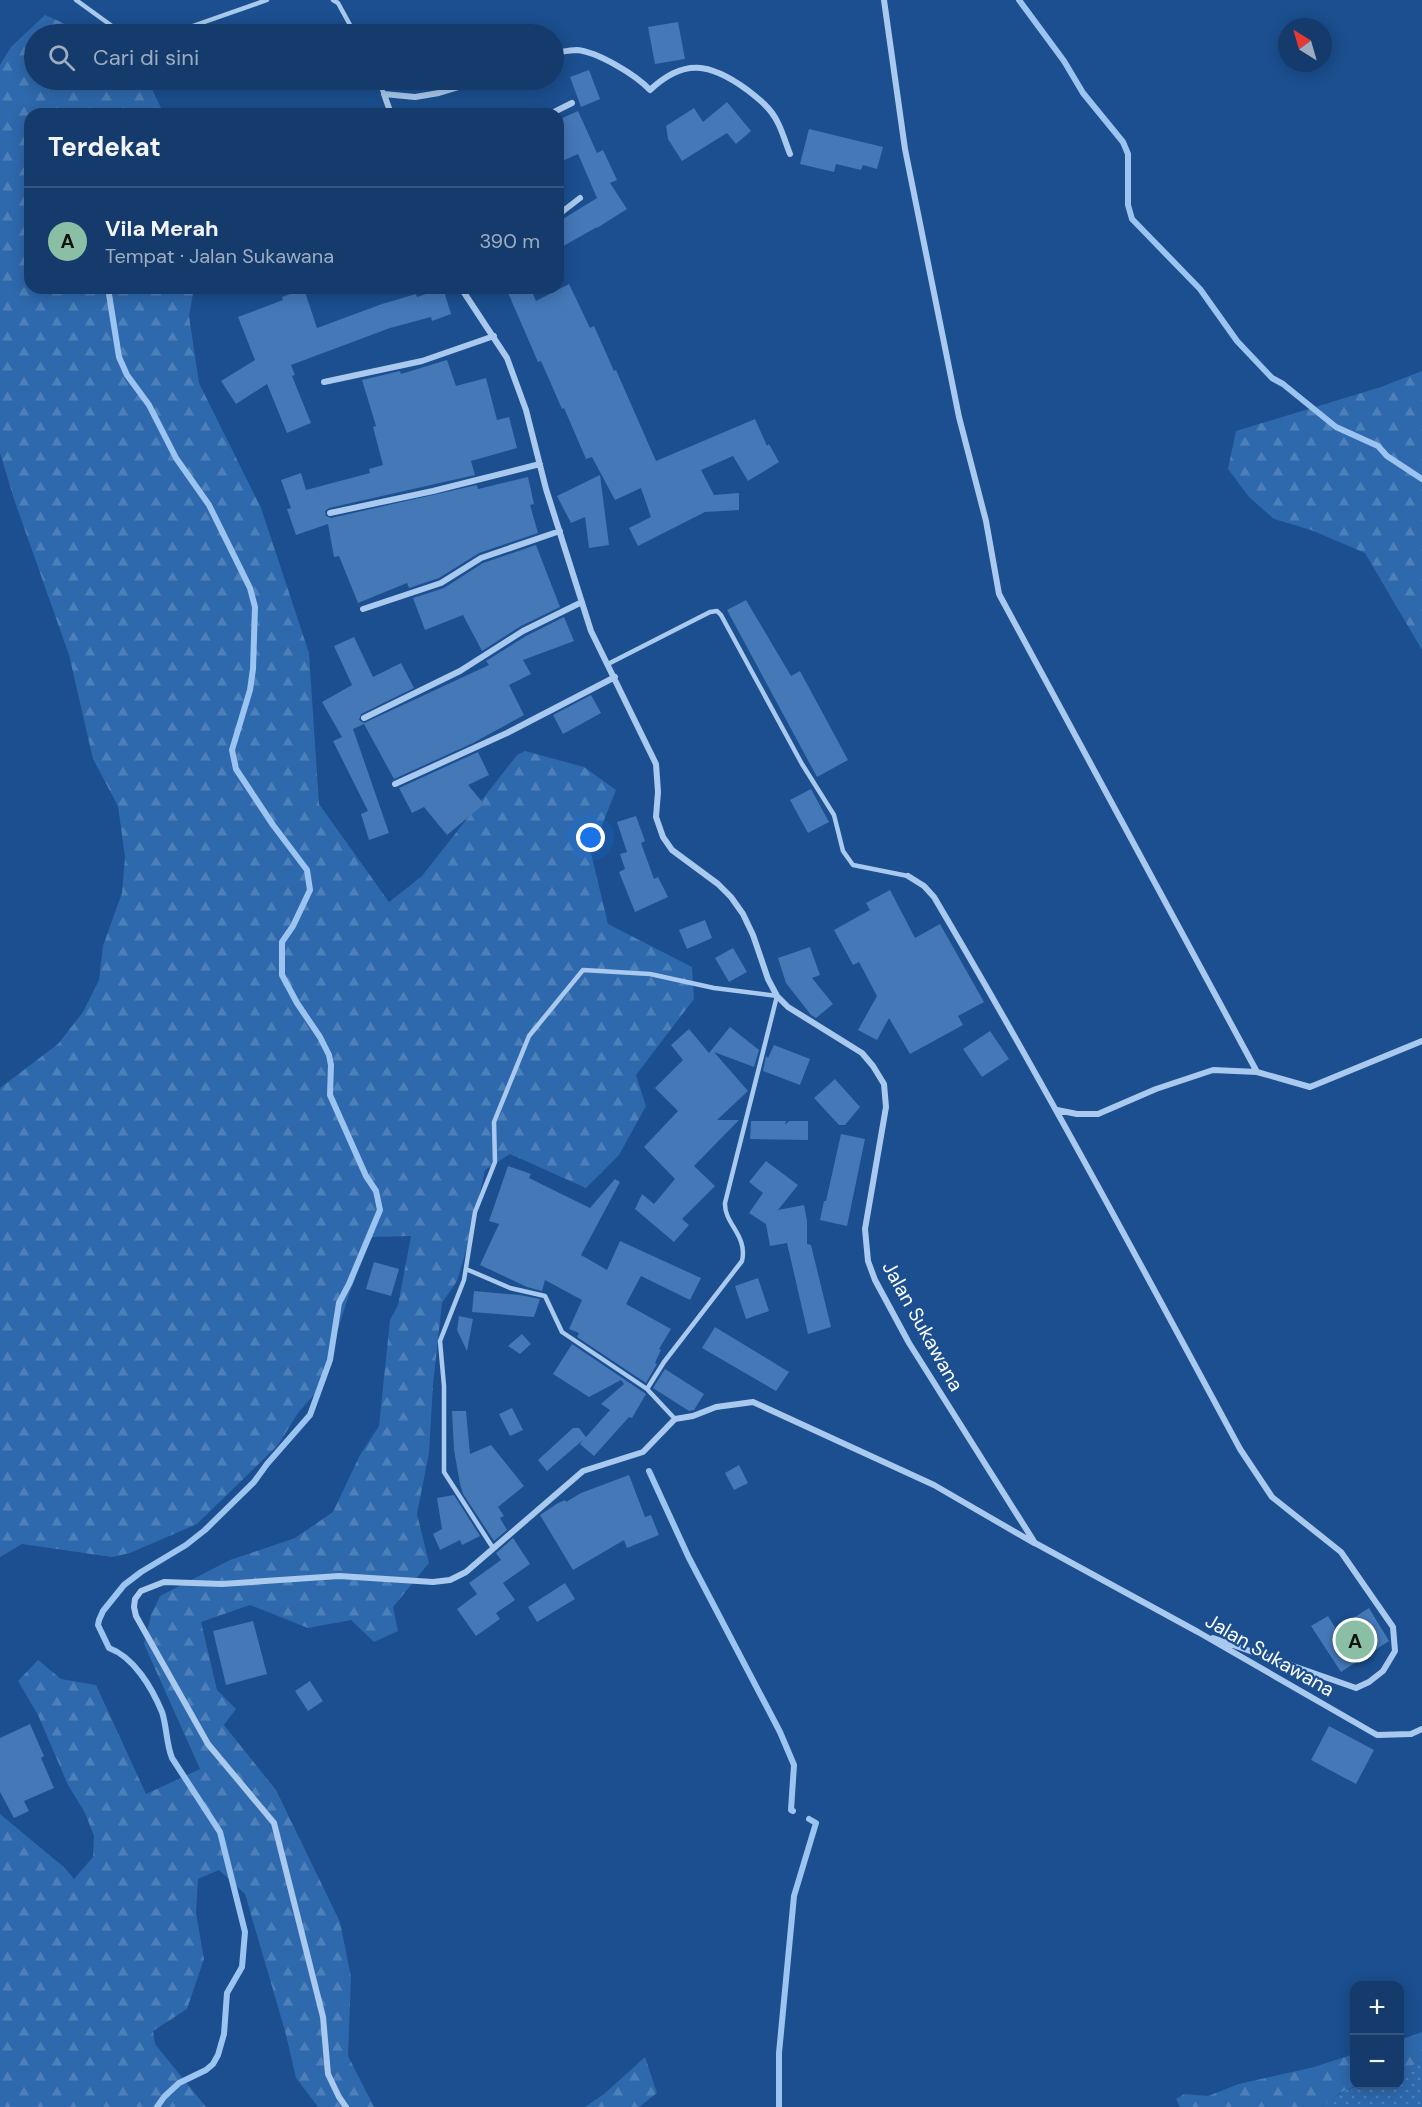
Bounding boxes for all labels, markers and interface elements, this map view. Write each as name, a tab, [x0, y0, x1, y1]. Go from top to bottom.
north arrow	[1278, 18, 1332, 72]
search box	[24, 24, 564, 90]
icon: search	[45, 41, 78, 74]
text: Cari di sini	[93, 43, 199, 72]
text: Terdekat	[48, 130, 161, 164]
text: Vila Merah	[105, 214, 219, 243]
text: A	[60, 228, 75, 254]
text: 390 m	[479, 228, 540, 254]
text: Tempat · Jalan Sukawana	[105, 243, 334, 269]
your location	[576, 823, 605, 852]
street label: Jalan Sukawana	[877, 1256, 969, 1396]
street label: Jalan Sukawana	[1201, 1608, 1339, 1702]
pin: A	[1336, 1618, 1374, 1662]
map controls	[1350, 1981, 1404, 2089]
button: +	[1350, 1981, 1404, 2035]
button: −	[1350, 2035, 1404, 2089]

